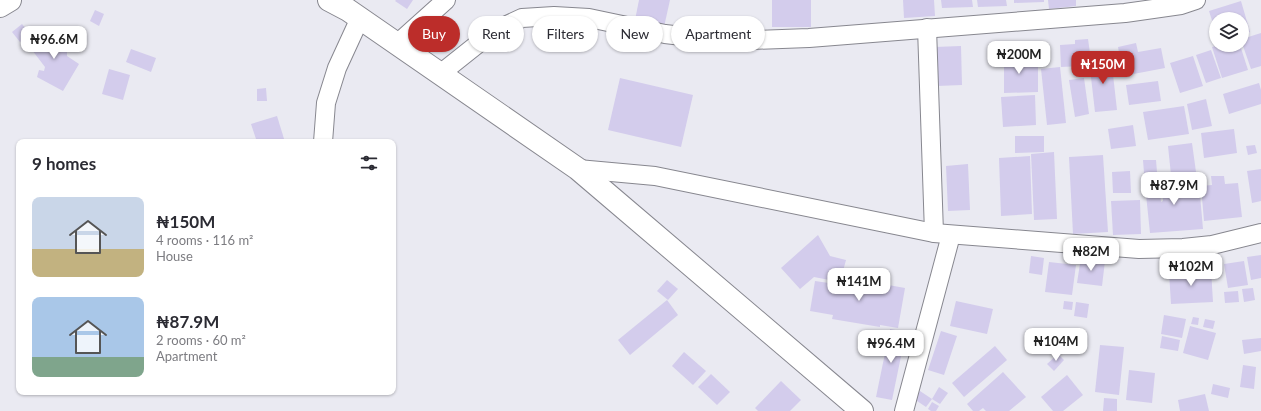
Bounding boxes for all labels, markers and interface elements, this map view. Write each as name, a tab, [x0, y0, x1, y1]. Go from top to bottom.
map controls	[1209, 12, 1249, 52]
button: layers	[1209, 12, 1249, 52]
chip: Buy	[408, 16, 460, 52]
chip: Rent	[468, 16, 524, 52]
chip: Filters	[532, 16, 598, 52]
chip: New	[606, 16, 663, 52]
chip: Apartment	[671, 16, 765, 52]
pin: ₦96.6M	[21, 26, 87, 60]
text: ₦96.6M	[30, 31, 78, 47]
pin: ₦200M	[991, 41, 1047, 75]
text: ₦200M	[996, 46, 1042, 62]
pin: ₦150M	[1075, 51, 1131, 85]
text: ₦150M	[1080, 56, 1126, 72]
icon: filters	[358, 152, 380, 174]
text: 9 homes	[32, 153, 96, 174]
pin: ₦87.9M	[1141, 172, 1207, 206]
text: ₦87.9M	[1150, 177, 1198, 193]
text: ₦150M	[156, 211, 215, 232]
icon: home	[64, 213, 112, 261]
text: 4 rooms · 116 m²	[156, 232, 253, 248]
pin: ₦82M	[1067, 238, 1115, 272]
text: ₦82M	[1072, 243, 1110, 259]
text: House	[156, 248, 193, 264]
pin: ₦102M	[1163, 253, 1219, 287]
text: ₦102M	[1168, 258, 1214, 274]
pin: ₦141M	[831, 268, 887, 302]
text: ₦141M	[836, 273, 882, 289]
text: ₦87.9M	[156, 311, 219, 332]
icon: home	[64, 313, 112, 361]
pin: ₦104M	[1028, 328, 1084, 362]
pin: ₦96.4M	[858, 330, 924, 364]
text: 2 rooms · 60 m²	[156, 332, 246, 348]
text: ₦104M	[1033, 333, 1079, 349]
text: ₦96.4M	[867, 335, 915, 351]
text: Apartment	[156, 348, 217, 364]

